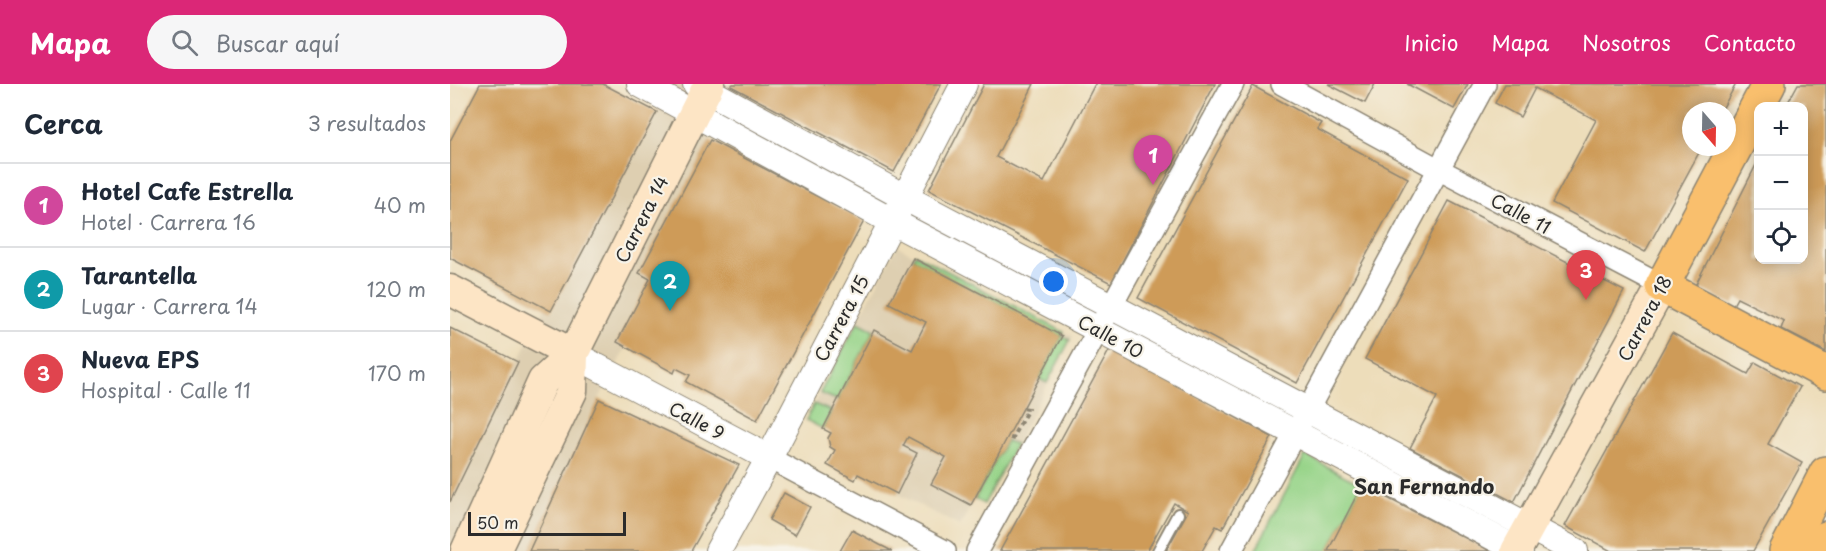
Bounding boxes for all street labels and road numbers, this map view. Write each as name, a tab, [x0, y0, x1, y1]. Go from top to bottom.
street label: Carrera 14	[608, 171, 674, 267]
street label: Calle 11	[1486, 186, 1556, 240]
street label: Carrera 15	[807, 270, 875, 366]
street label: Carrera 18	[1610, 270, 1678, 366]
street label: Calle 10	[1073, 307, 1149, 365]
street label: Calle 9	[664, 394, 730, 446]

